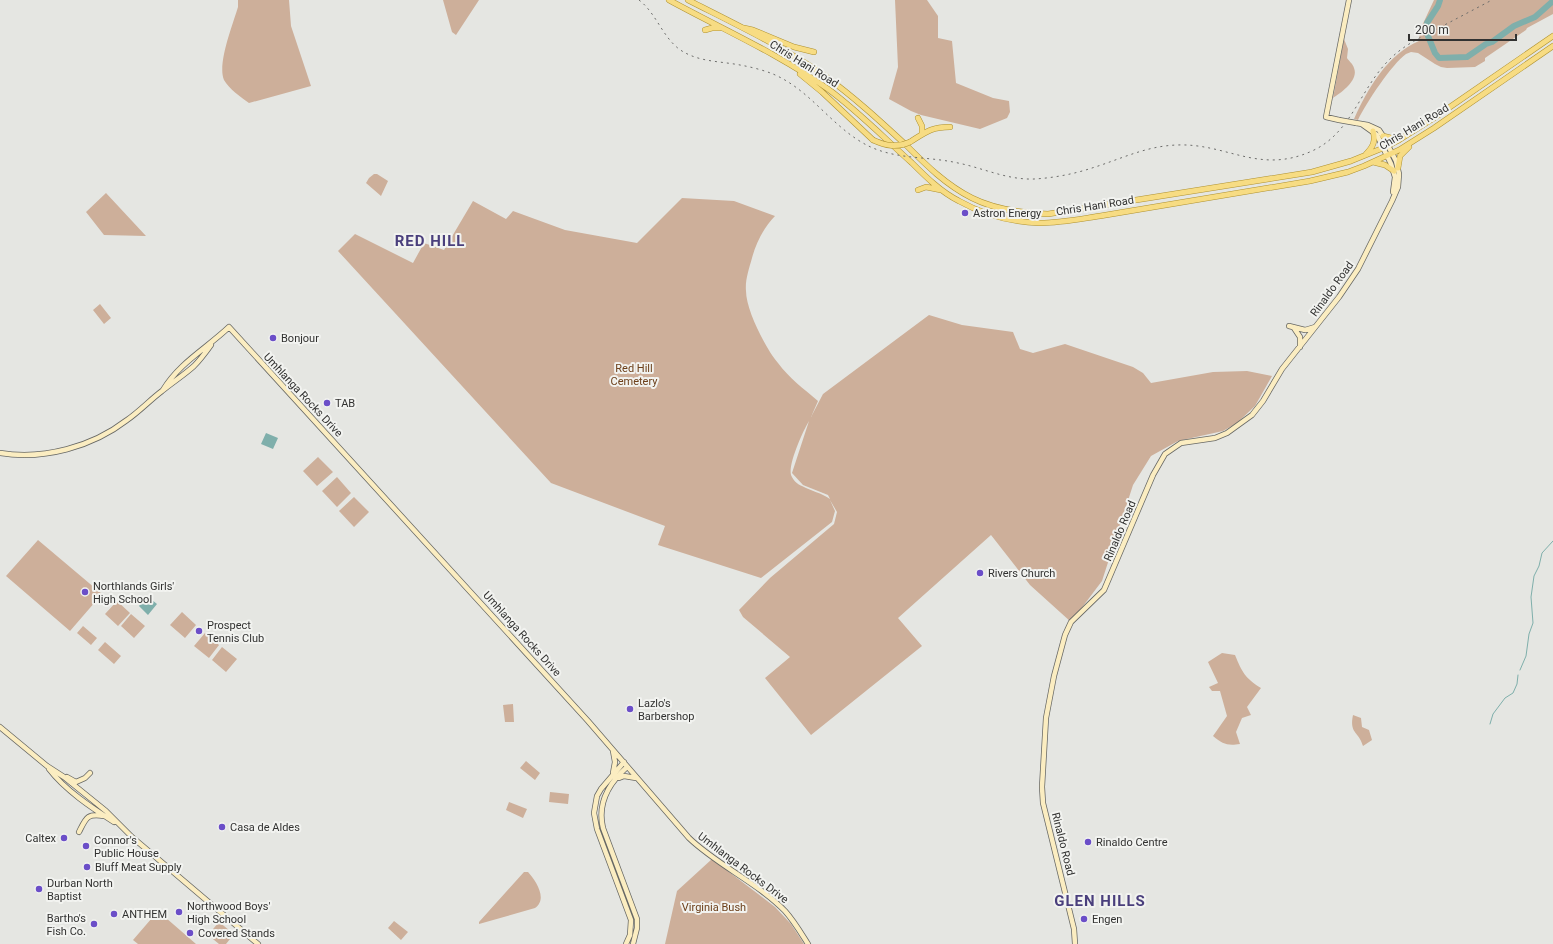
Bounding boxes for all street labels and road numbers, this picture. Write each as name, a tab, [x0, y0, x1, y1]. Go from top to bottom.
street label: Chris Hani Road	[767, 38, 841, 90]
street label: Chris Hani Road	[1377, 101, 1451, 153]
street label: Chris Hani Road	[1055, 193, 1135, 219]
street label: Rinaldo Road	[1308, 259, 1356, 319]
street label: Umhlanga Rocks Drive	[261, 350, 345, 440]
street label: Rinaldo Road	[1101, 499, 1139, 563]
street label: Umhlanga Rocks Drive	[480, 589, 564, 679]
street label: Rinaldo Road	[1049, 811, 1077, 877]
street label: Umhlanga Rocks Drive	[695, 830, 791, 906]

